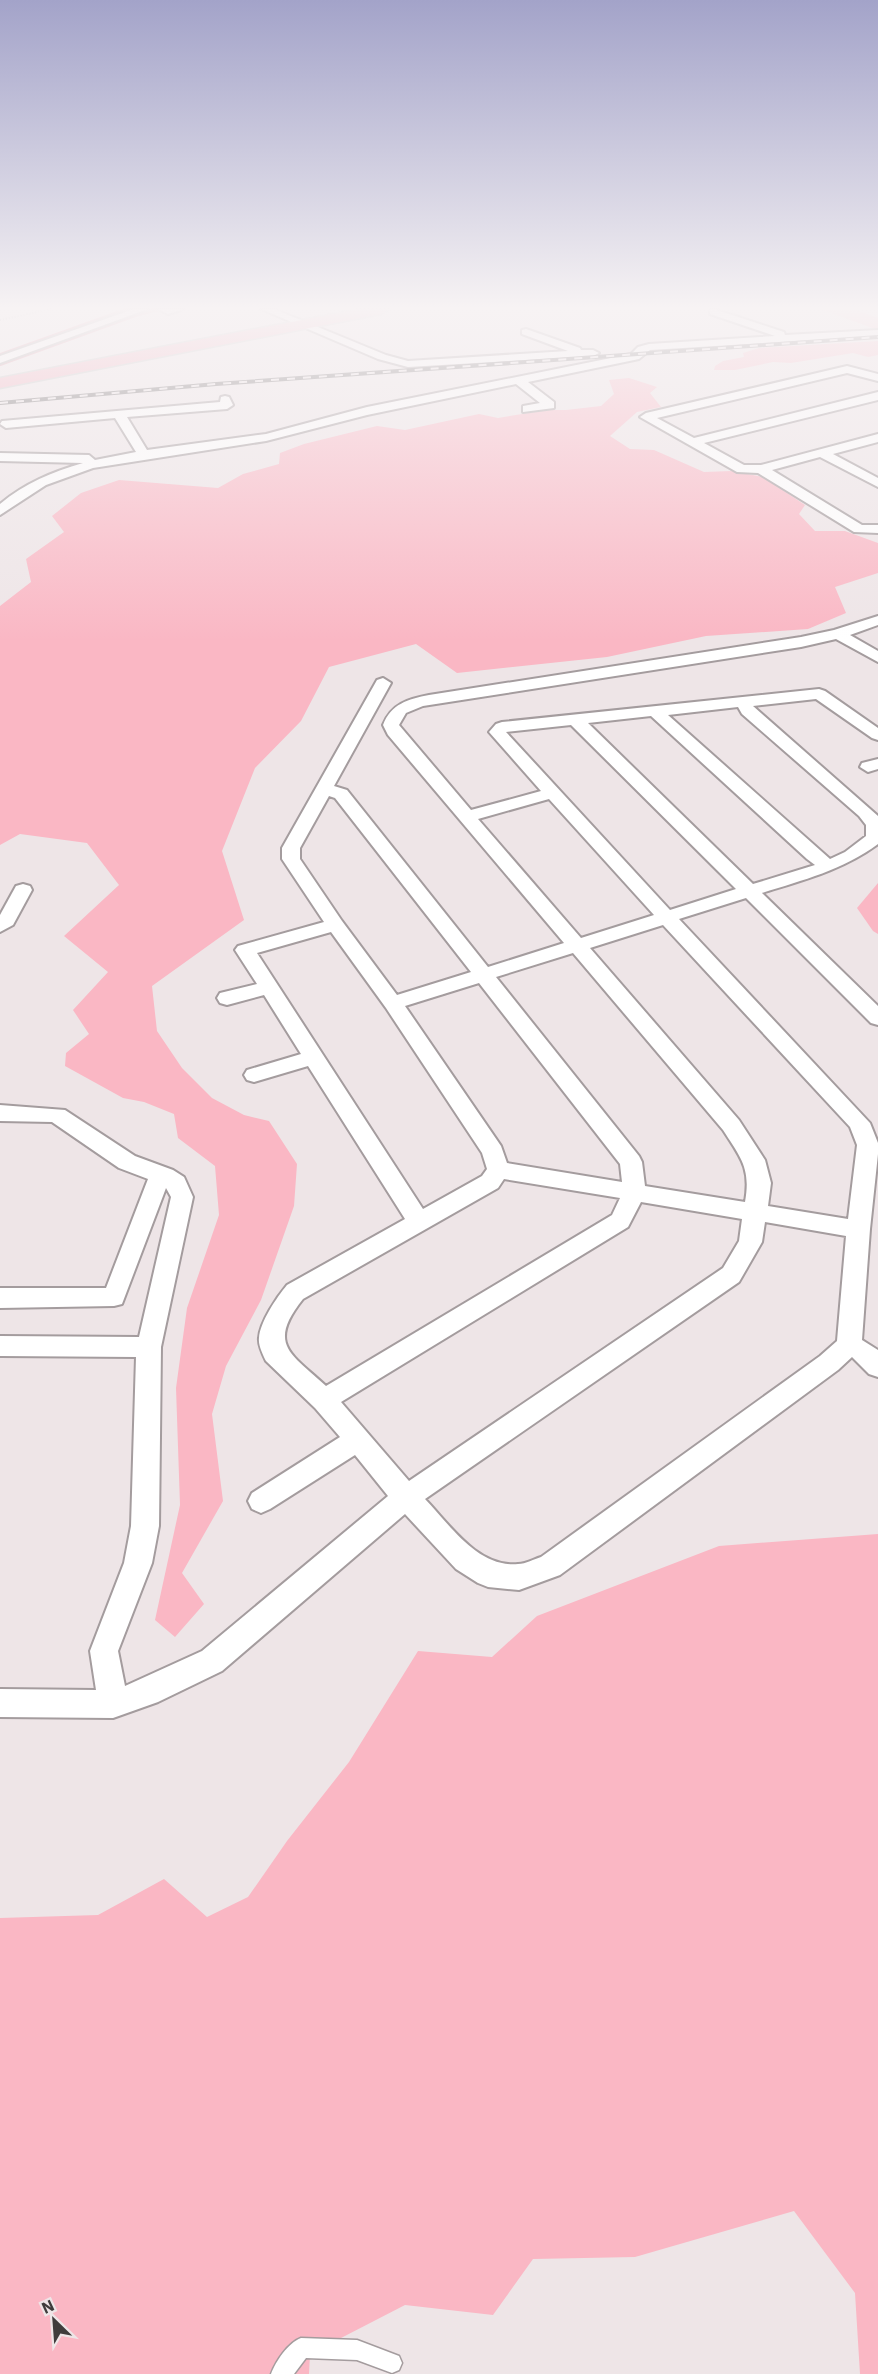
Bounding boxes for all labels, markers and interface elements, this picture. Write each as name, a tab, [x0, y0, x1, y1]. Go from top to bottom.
north arrow	[24, 2290, 84, 2350]
text: N	[38, 2295, 57, 2318]

